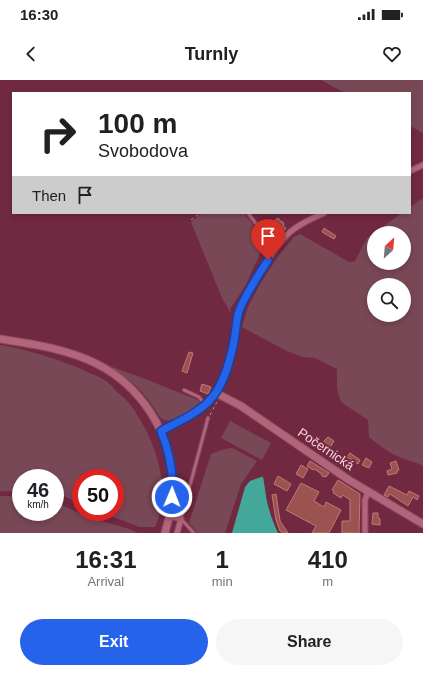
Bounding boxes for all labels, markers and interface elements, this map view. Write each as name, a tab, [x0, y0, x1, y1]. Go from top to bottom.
text: 16:30	[20, 6, 58, 23]
icon: back	[20, 43, 42, 65]
icon: heart	[381, 43, 403, 65]
text: Turnly	[185, 44, 238, 64]
icon: right	[32, 108, 84, 160]
text: 100 m	[98, 108, 177, 139]
text: Svobodova	[98, 141, 188, 161]
icon: arrive	[74, 184, 96, 206]
text: Then	[32, 187, 66, 204]
pin	[251, 219, 285, 260]
icon: arrive	[257, 225, 279, 247]
north arrow	[367, 226, 411, 270]
map controls	[367, 226, 411, 322]
button: search	[367, 278, 411, 322]
street label: Počernická	[295, 425, 357, 474]
speed limit sign: 50	[72, 469, 124, 521]
position arrow	[151, 476, 193, 518]
text: 46	[27, 479, 49, 501]
text: km/h	[27, 499, 49, 510]
text: 16:31	[75, 546, 137, 573]
text: 1	[215, 546, 229, 573]
text: 410	[308, 546, 348, 573]
text: Arrival	[87, 574, 124, 589]
text: min	[212, 574, 233, 589]
text: m	[322, 574, 333, 589]
button: Exit	[20, 619, 208, 665]
button: Share	[216, 619, 403, 665]

